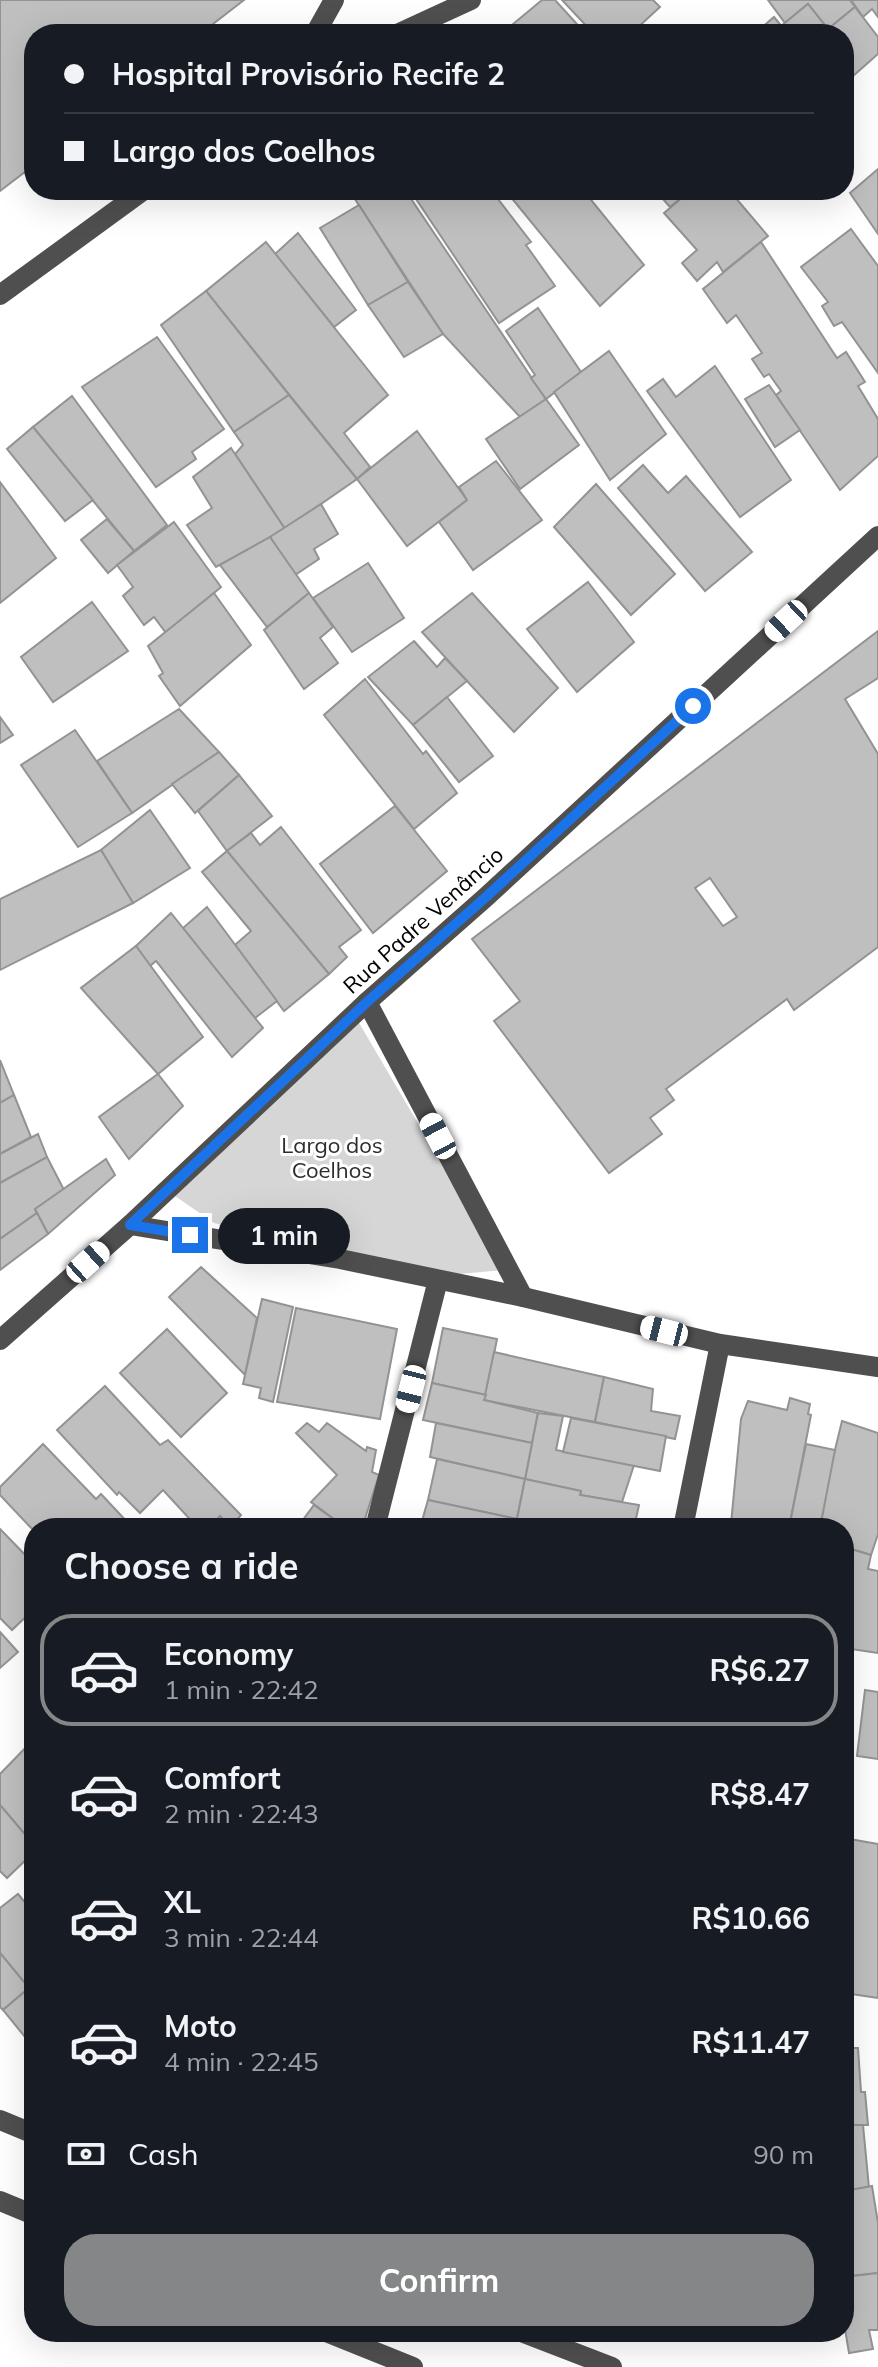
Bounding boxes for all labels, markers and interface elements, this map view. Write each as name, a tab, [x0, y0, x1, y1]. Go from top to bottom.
text: Hospital Provisório Recife 2	[112, 55, 505, 93]
text: Largo dos Coelhos	[112, 132, 376, 170]
car	[760, 596, 812, 646]
route start	[675, 688, 711, 724]
street label: Rua Padre Venâncio	[337, 841, 509, 999]
car	[416, 1109, 460, 1163]
park label: Largo dos Coelhos	[281, 1131, 383, 1184]
callout: 1 min	[218, 1207, 350, 1263]
route end	[172, 1217, 208, 1253]
text: 1 min	[250, 1219, 318, 1252]
car	[62, 1237, 114, 1287]
car	[638, 1314, 690, 1348]
car	[394, 1363, 428, 1415]
text: Choose a ride	[64, 1543, 298, 1588]
icon: car	[68, 1634, 140, 1706]
text: Economy	[164, 1635, 293, 1673]
text: R$6.27	[710, 1651, 810, 1689]
text: 1 min · 22:42	[164, 1673, 319, 1706]
icon: car	[68, 1758, 140, 1830]
text: Comfort	[164, 1759, 281, 1797]
text: R$8.47	[710, 1775, 810, 1813]
text: 2 min · 22:43	[164, 1797, 319, 1830]
icon: car	[68, 1882, 140, 1954]
text: XL	[164, 1883, 201, 1921]
text: R$10.66	[692, 1899, 810, 1937]
text: 3 min · 22:44	[164, 1921, 319, 1954]
icon: car	[68, 2006, 140, 2078]
text: Moto	[164, 2007, 237, 2045]
text: R$11.47	[692, 2023, 810, 2061]
text: 4 min · 22:45	[164, 2045, 319, 2078]
icon: cash	[64, 2132, 108, 2176]
text: Cash	[128, 2135, 199, 2173]
text: 90 m	[753, 2138, 814, 2171]
button: Confirm	[64, 2234, 814, 2326]

